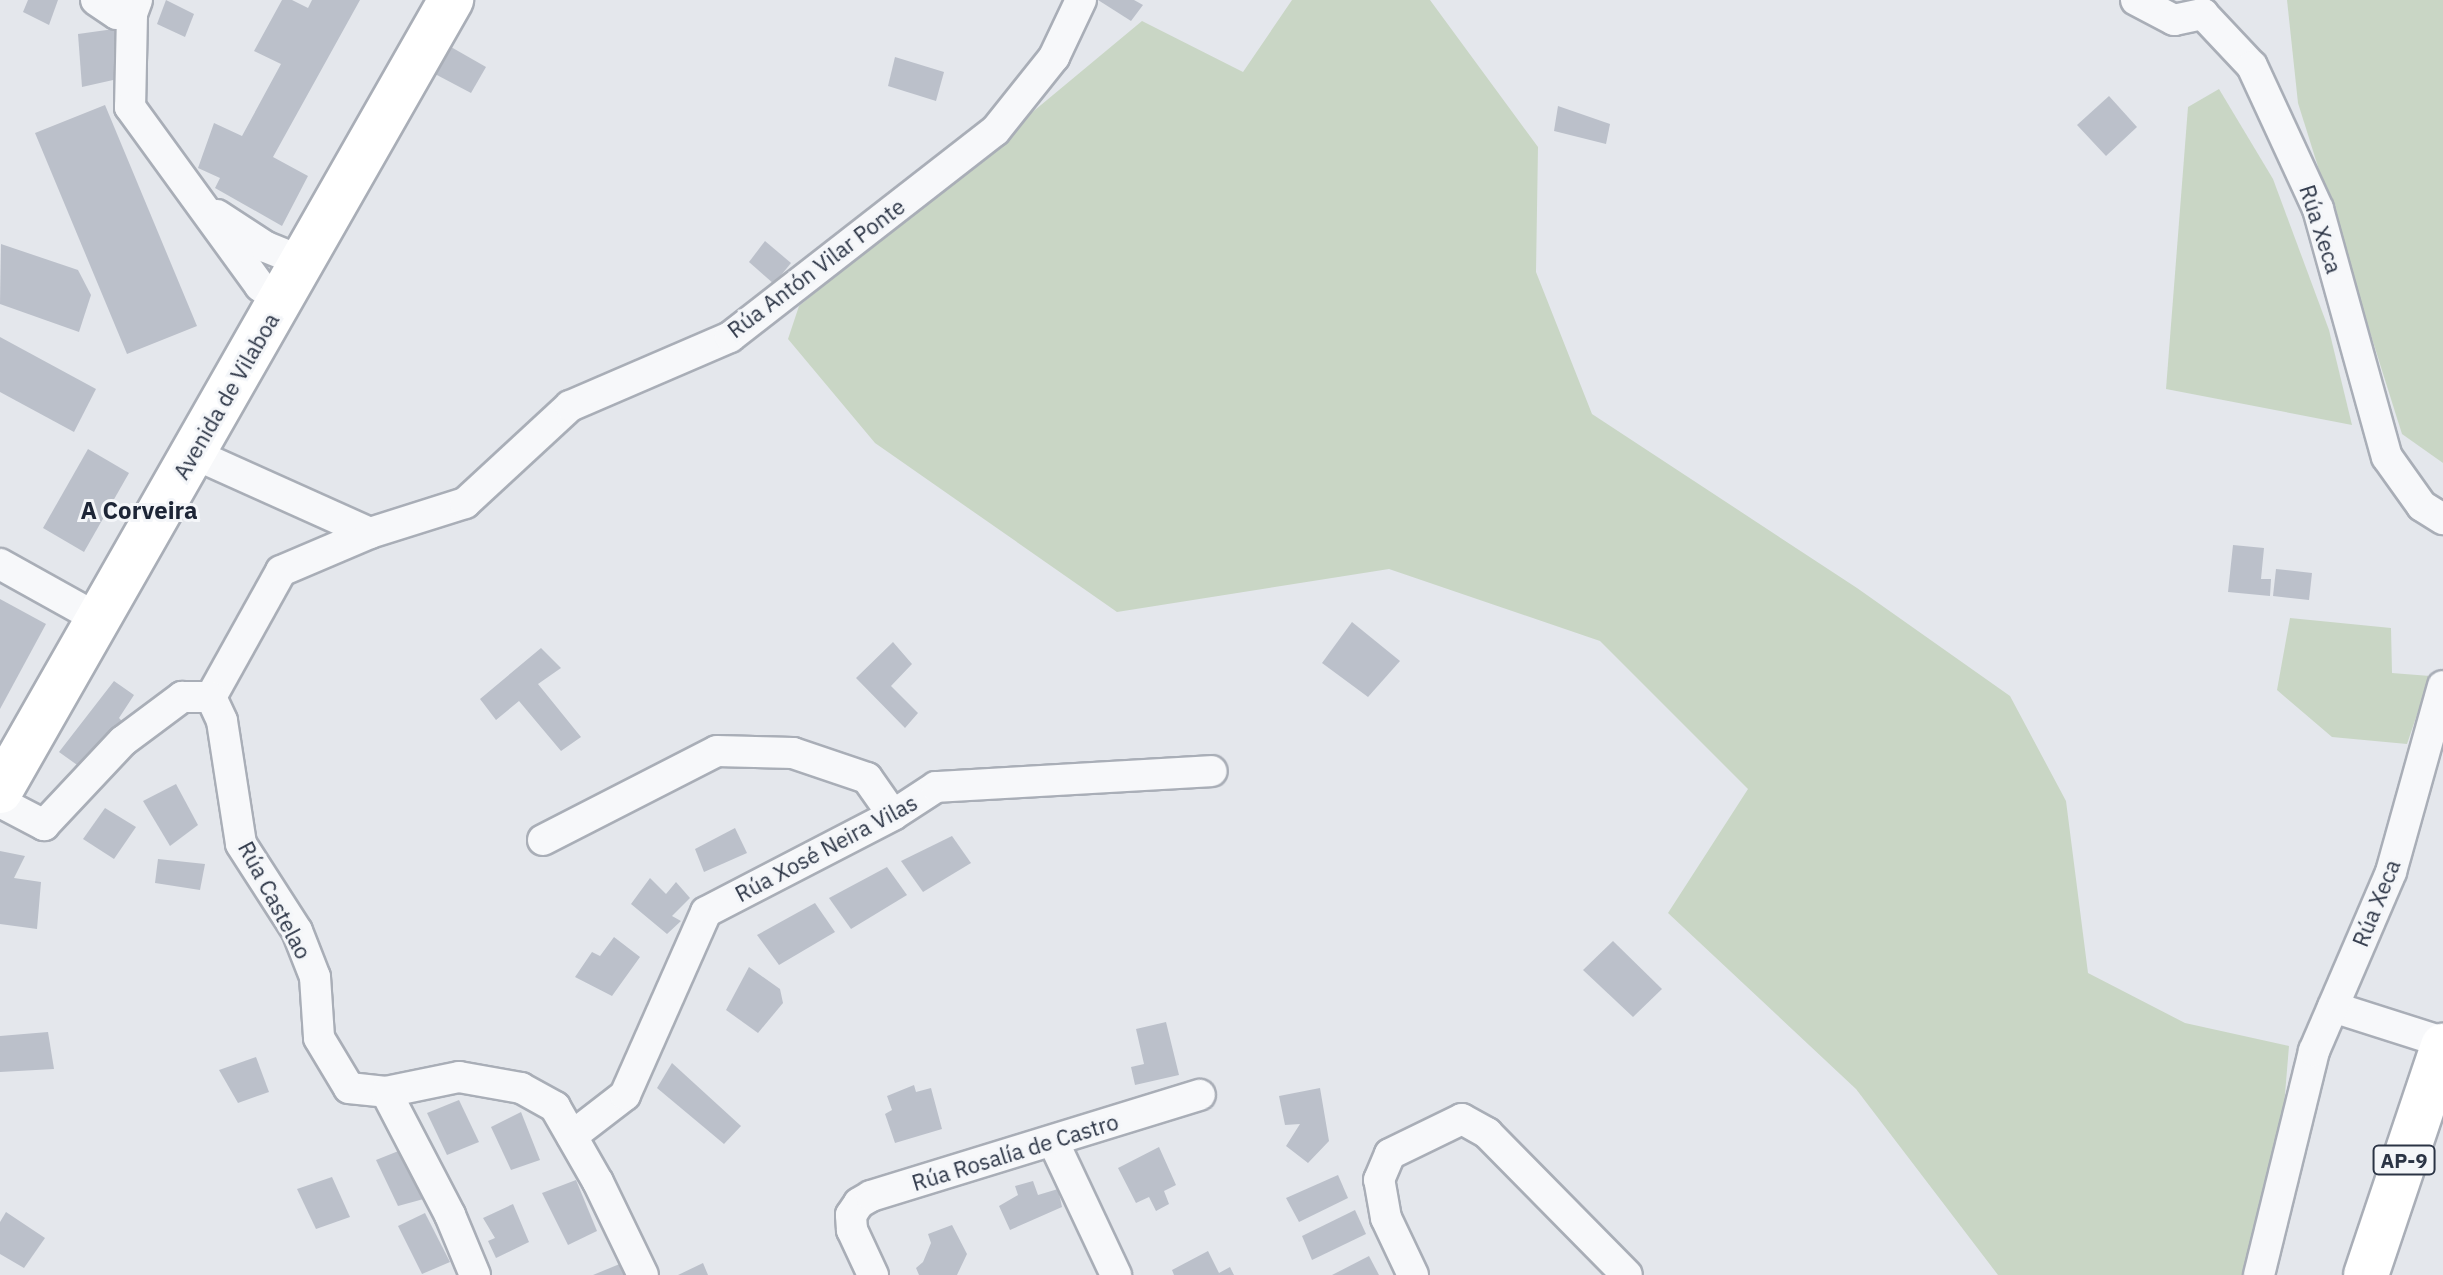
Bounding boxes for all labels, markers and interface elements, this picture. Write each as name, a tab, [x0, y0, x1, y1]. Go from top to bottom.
street label: Rúa Xeca	[2294, 181, 2348, 277]
street label: Rúa Antón Vilar Ponte	[722, 193, 910, 343]
street label: Avenida de Vilaboa	[168, 308, 284, 484]
district label: A Corveira	[80, 497, 198, 525]
street label: Rúa Xosé Neira Vilas	[730, 789, 922, 907]
street label: Rúa Castelao	[233, 837, 317, 963]
street label: Rúa Xeca	[2347, 856, 2405, 950]
street label: Rúa Rosalía de Castro	[909, 1108, 1121, 1196]
road number: AP-9	[2372, 1144, 2436, 1176]

